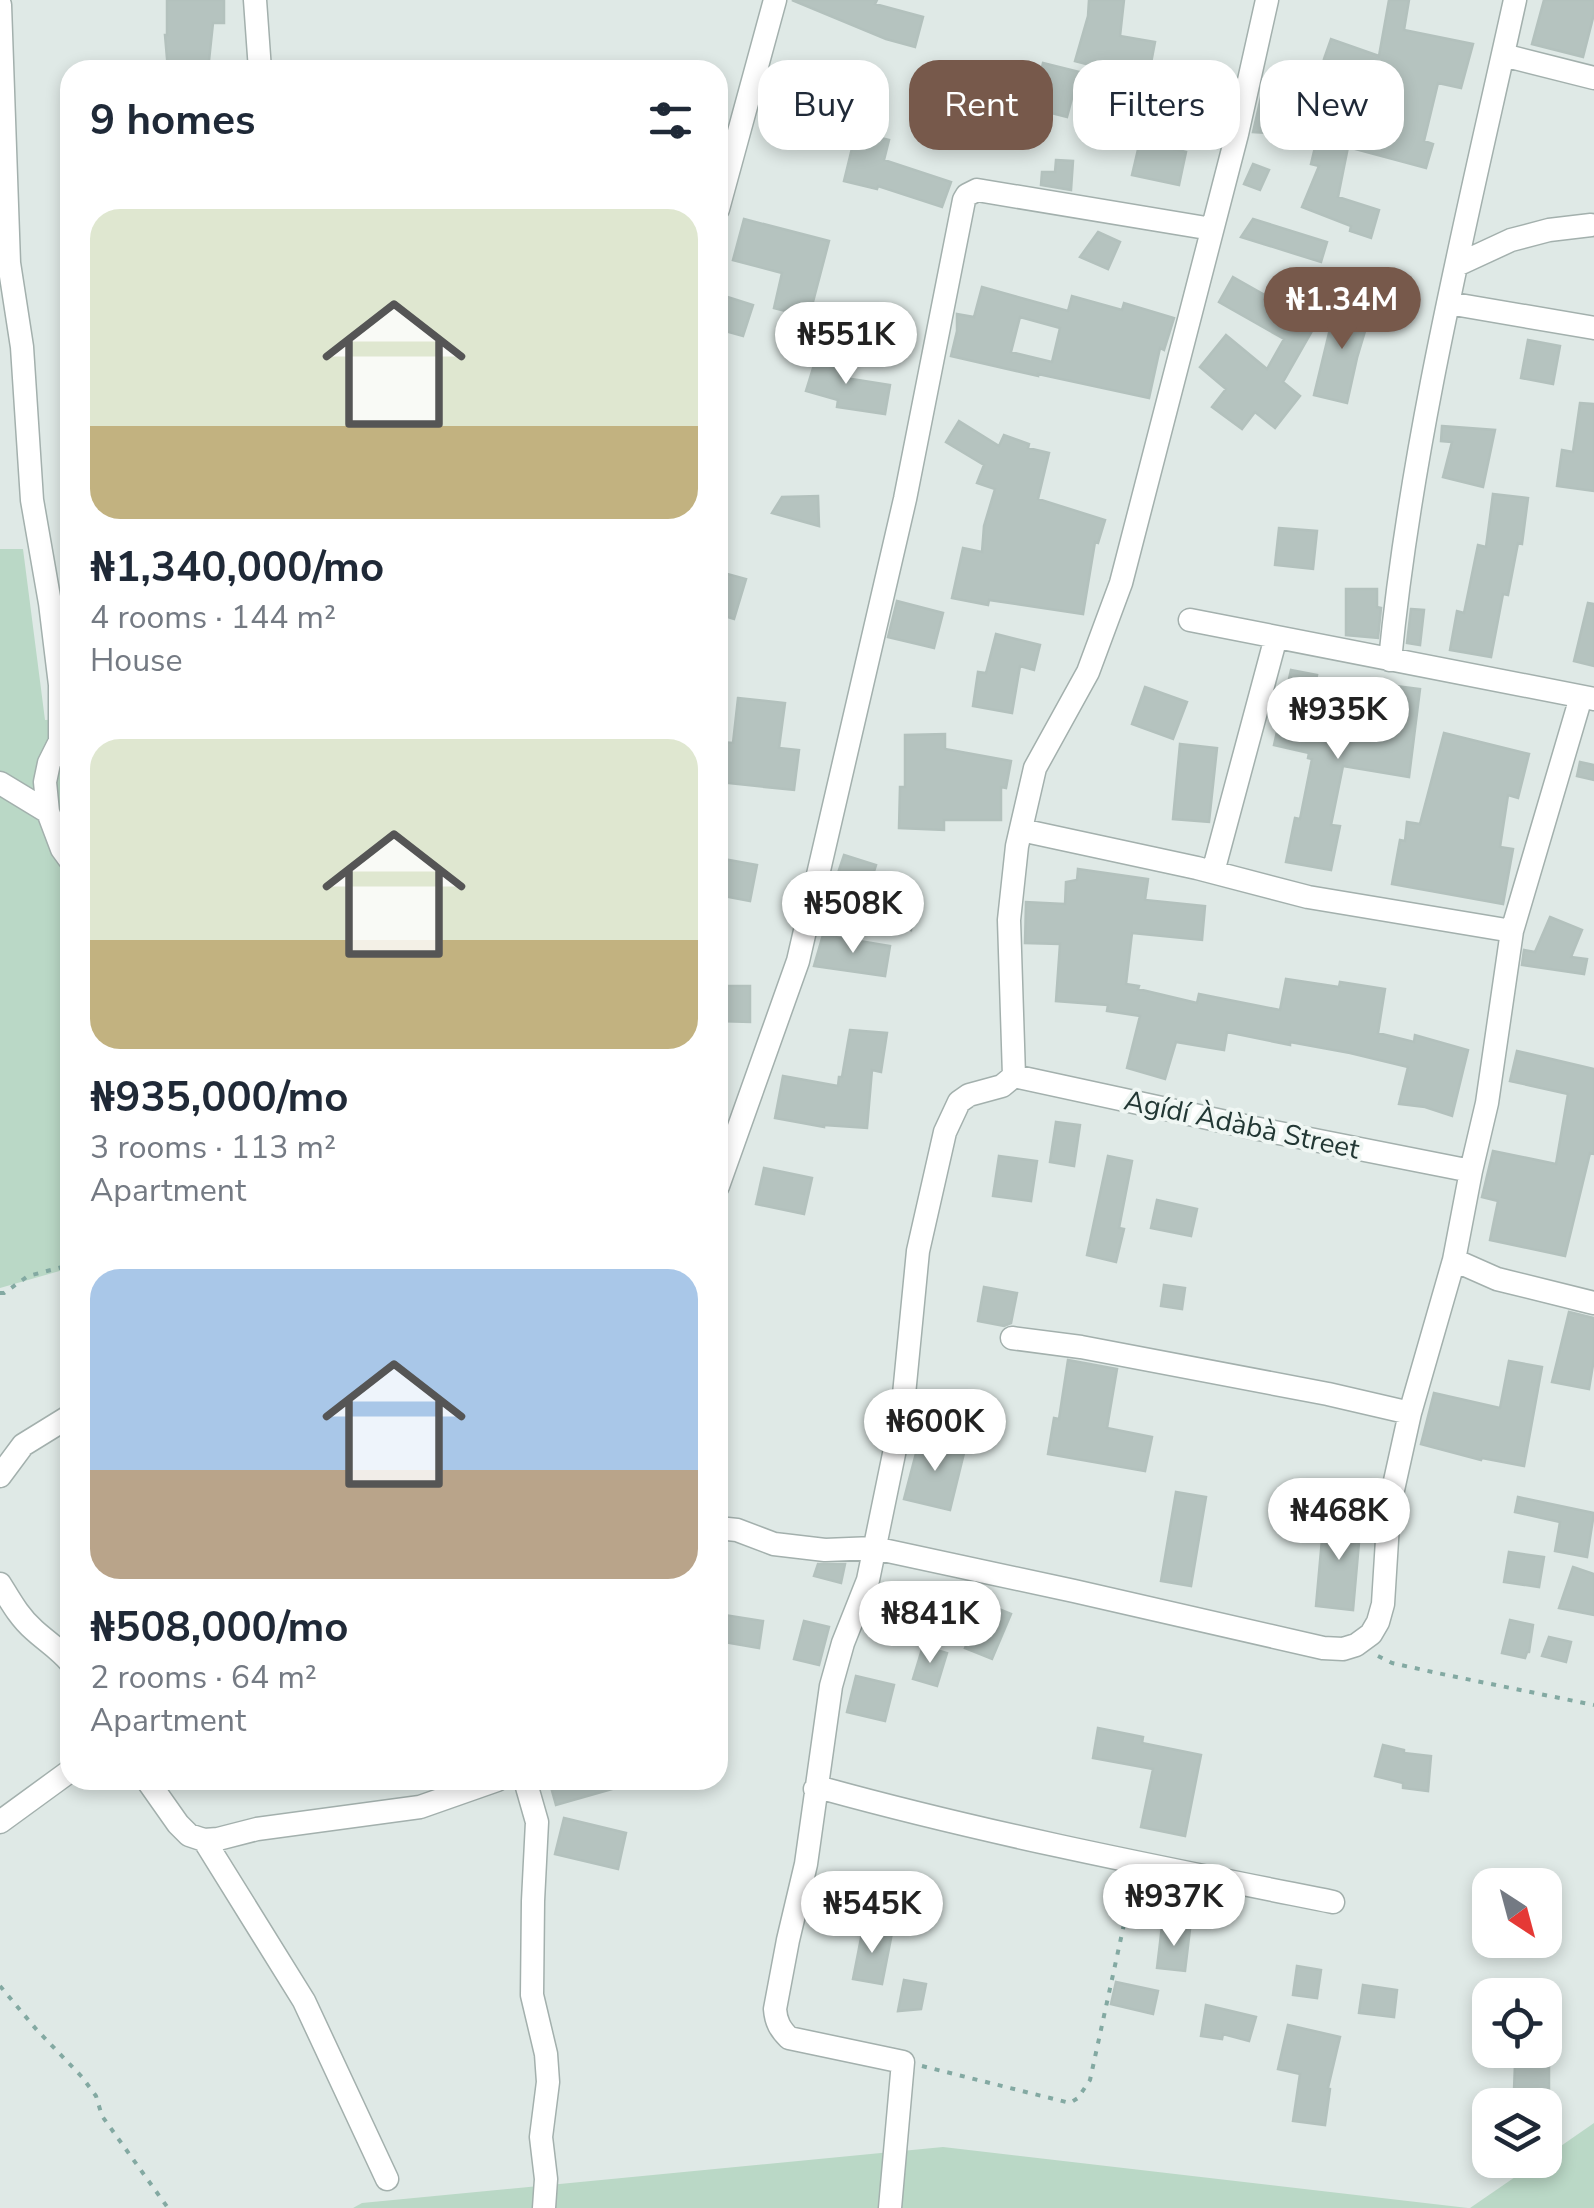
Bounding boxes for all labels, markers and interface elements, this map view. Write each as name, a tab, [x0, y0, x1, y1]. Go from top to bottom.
chip: Buy	[758, 60, 889, 150]
chip: Rent	[909, 60, 1053, 150]
chip: Filters	[1073, 60, 1240, 150]
chip: New	[1260, 60, 1404, 150]
text: 9 homes	[90, 92, 255, 149]
icon: filters	[643, 93, 698, 148]
pin: ₦1.34M	[1261, 267, 1423, 352]
icon: home	[304, 274, 484, 454]
text: ₦1.34M	[1286, 278, 1398, 321]
pin: ₦551K	[776, 302, 916, 387]
text: ₦551K	[797, 313, 895, 356]
text: ₦1,340,000/mo	[90, 539, 384, 596]
text: 4 rooms · 144 m²	[90, 596, 336, 639]
text: House	[90, 639, 183, 682]
pin: ₦935K	[1268, 677, 1408, 762]
text: ₦935K	[1289, 688, 1387, 731]
icon: home	[304, 804, 484, 984]
pin: ₦508K	[783, 871, 923, 956]
text: ₦508K	[804, 882, 902, 925]
text: ₦935,000/mo	[90, 1069, 348, 1126]
street label: Agídí Àdàbà Street	[1121, 1082, 1363, 1168]
text: 3 rooms · 113 m²	[90, 1126, 336, 1169]
text: Apartment	[90, 1169, 246, 1212]
icon: home	[304, 1334, 484, 1514]
pin: ₦600K	[865, 1389, 1005, 1474]
text: ₦600K	[886, 1400, 984, 1443]
pin: ₦468K	[1269, 1478, 1409, 1563]
text: ₦468K	[1290, 1489, 1388, 1532]
pin: ₦841K	[860, 1581, 1000, 1666]
text: ₦841K	[881, 1592, 979, 1635]
text: ₦508,000/mo	[90, 1599, 348, 1656]
text: 2 rooms · 64 m²	[90, 1656, 317, 1699]
text: Apartment	[90, 1699, 246, 1742]
pin: ₦937K	[1104, 1864, 1244, 1949]
north arrow	[1472, 1868, 1562, 1958]
map controls	[1472, 1868, 1562, 2178]
pin: ₦545K	[802, 1871, 942, 1956]
text: ₦937K	[1125, 1875, 1223, 1918]
text: ₦545K	[823, 1882, 921, 1925]
button: locate	[1472, 1978, 1562, 2068]
button: layers	[1472, 2088, 1562, 2178]

